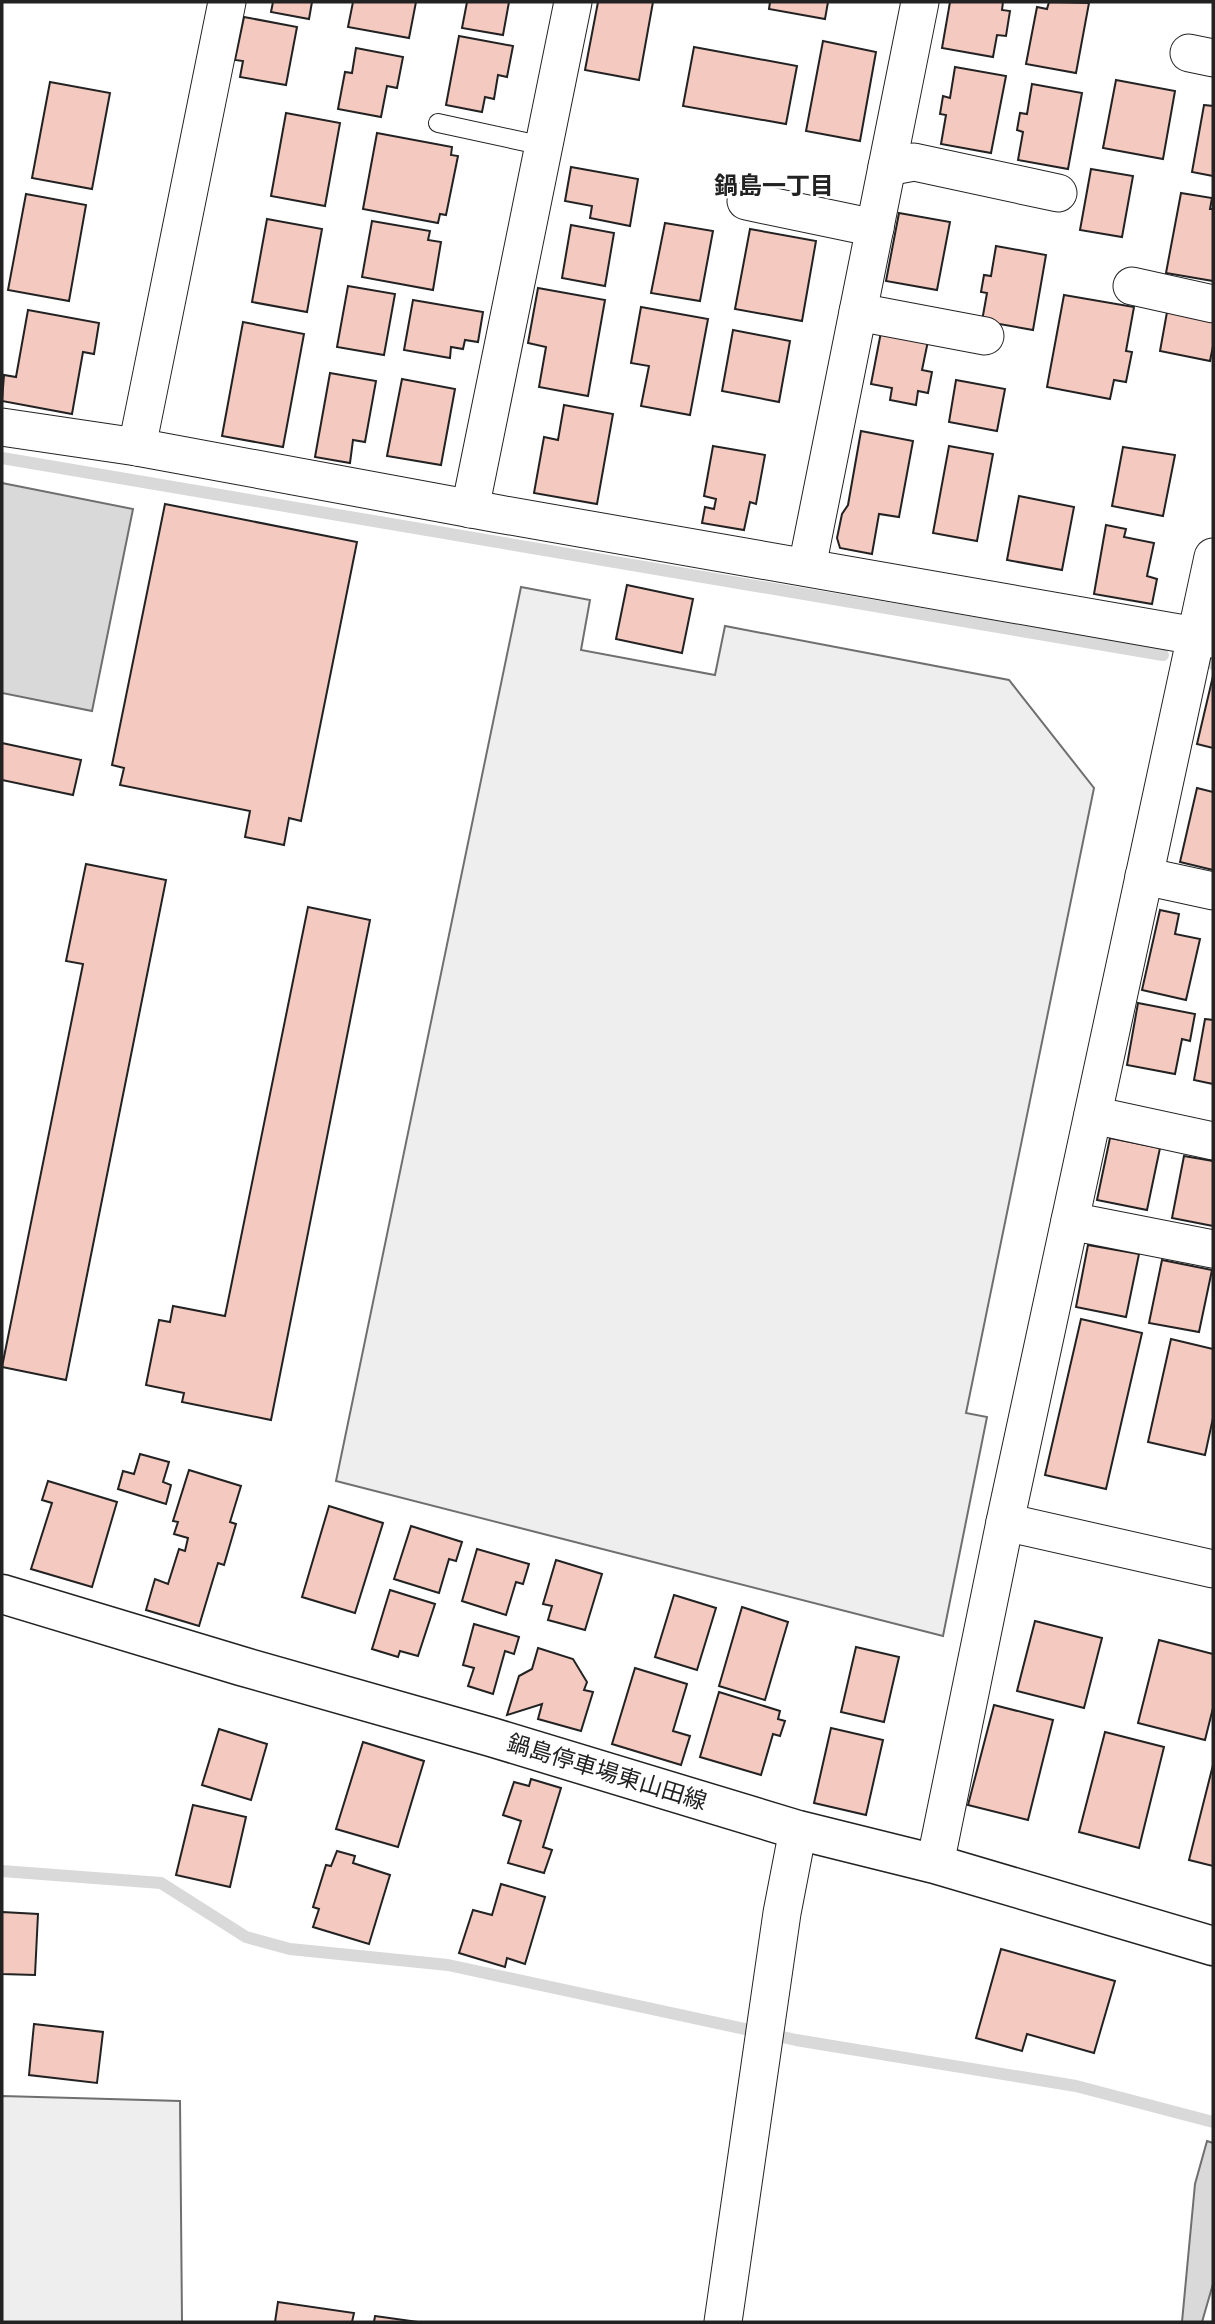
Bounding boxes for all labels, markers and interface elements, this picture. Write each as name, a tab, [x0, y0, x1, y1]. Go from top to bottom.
district label: 鍋島一丁目	[714, 169, 834, 201]
street label: 鍋島停車場東山田線	[504, 1726, 711, 1817]

